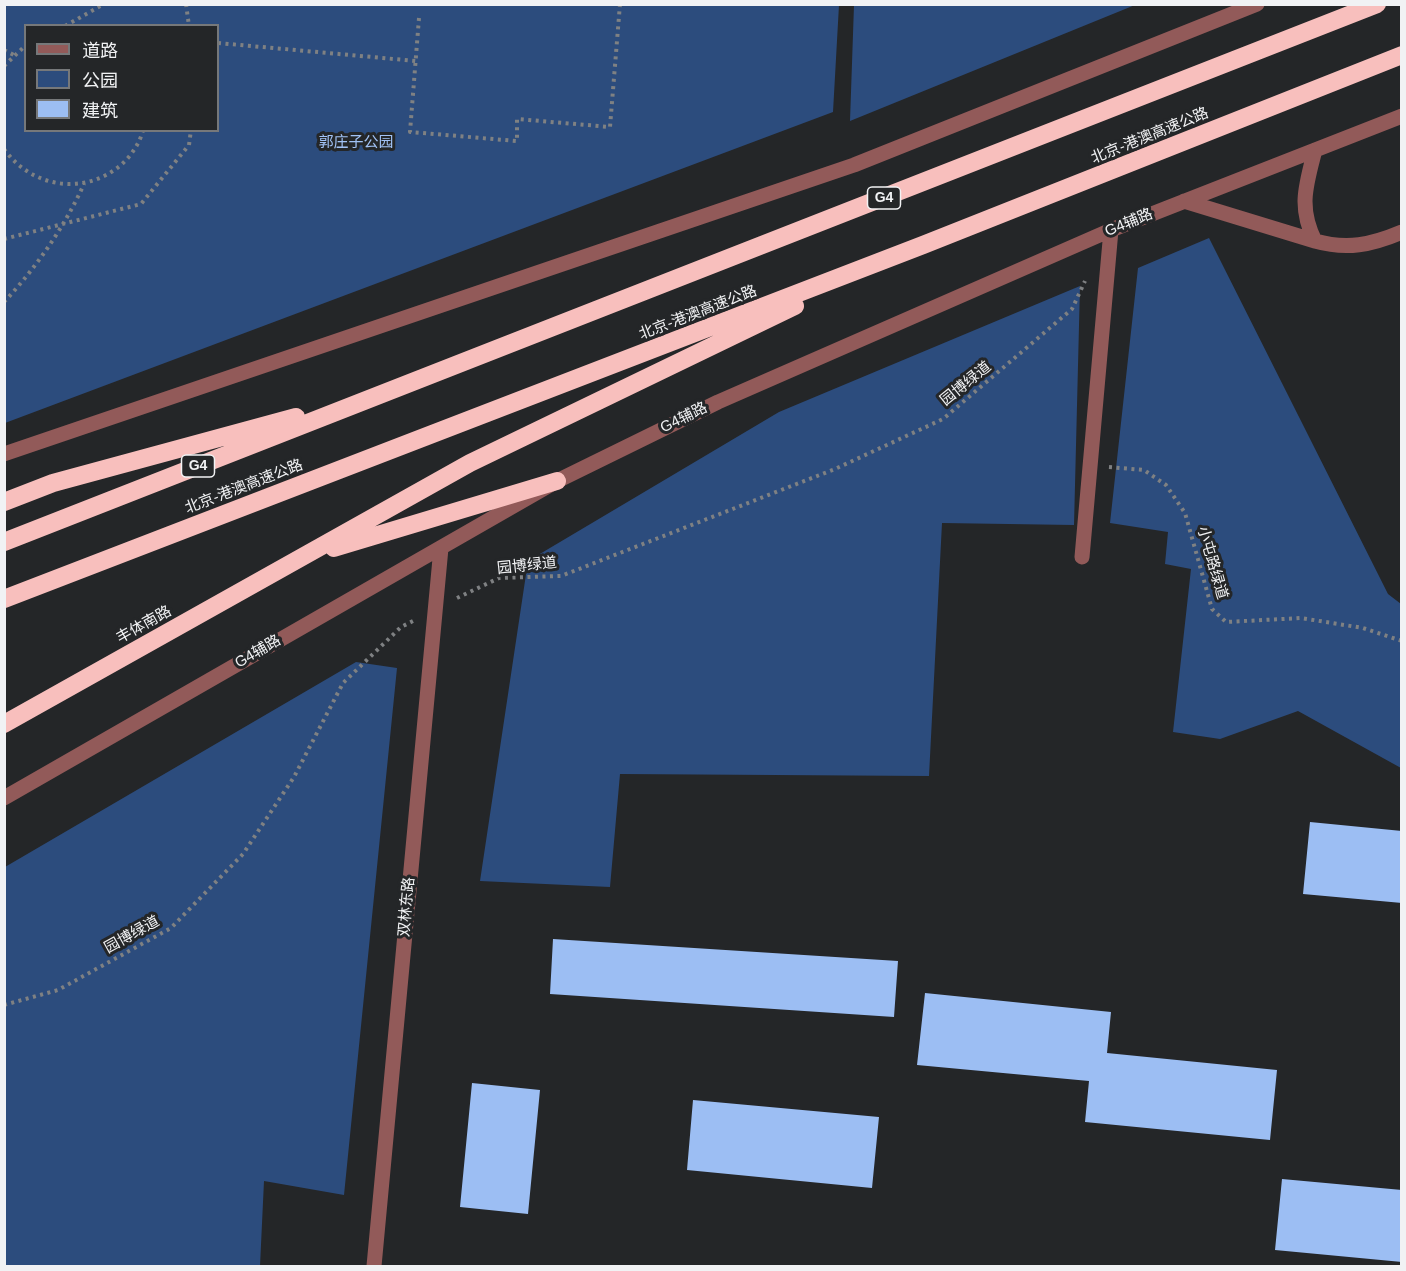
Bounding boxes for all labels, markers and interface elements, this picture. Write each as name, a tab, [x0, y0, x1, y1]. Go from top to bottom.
legend	[24, 24, 219, 132]
text: 道路	[82, 41, 118, 61]
text: 公园	[82, 71, 118, 91]
text: 建筑	[82, 101, 118, 121]
street label: 北京-港澳高速公路	[1089, 104, 1211, 168]
park label: 郭庄子公园	[319, 134, 393, 152]
road number: G4	[868, 187, 900, 209]
street label: G4辅路	[1102, 205, 1156, 241]
street label: 北京-港澳高速公路	[636, 282, 760, 344]
street label: 园博绿道	[937, 358, 995, 410]
street label: G4辅路	[658, 399, 710, 437]
road number: G4	[182, 455, 214, 477]
street label: 北京-港澳高速公路	[182, 456, 306, 518]
street label: 小屯路绿道	[1193, 524, 1231, 602]
street label: 园博绿道	[496, 554, 558, 578]
street label: 丰体南路	[113, 603, 175, 647]
street label: G4辅路	[232, 632, 284, 672]
street label: 双林东路	[395, 876, 419, 938]
street label: 园博绿道	[101, 913, 163, 957]

